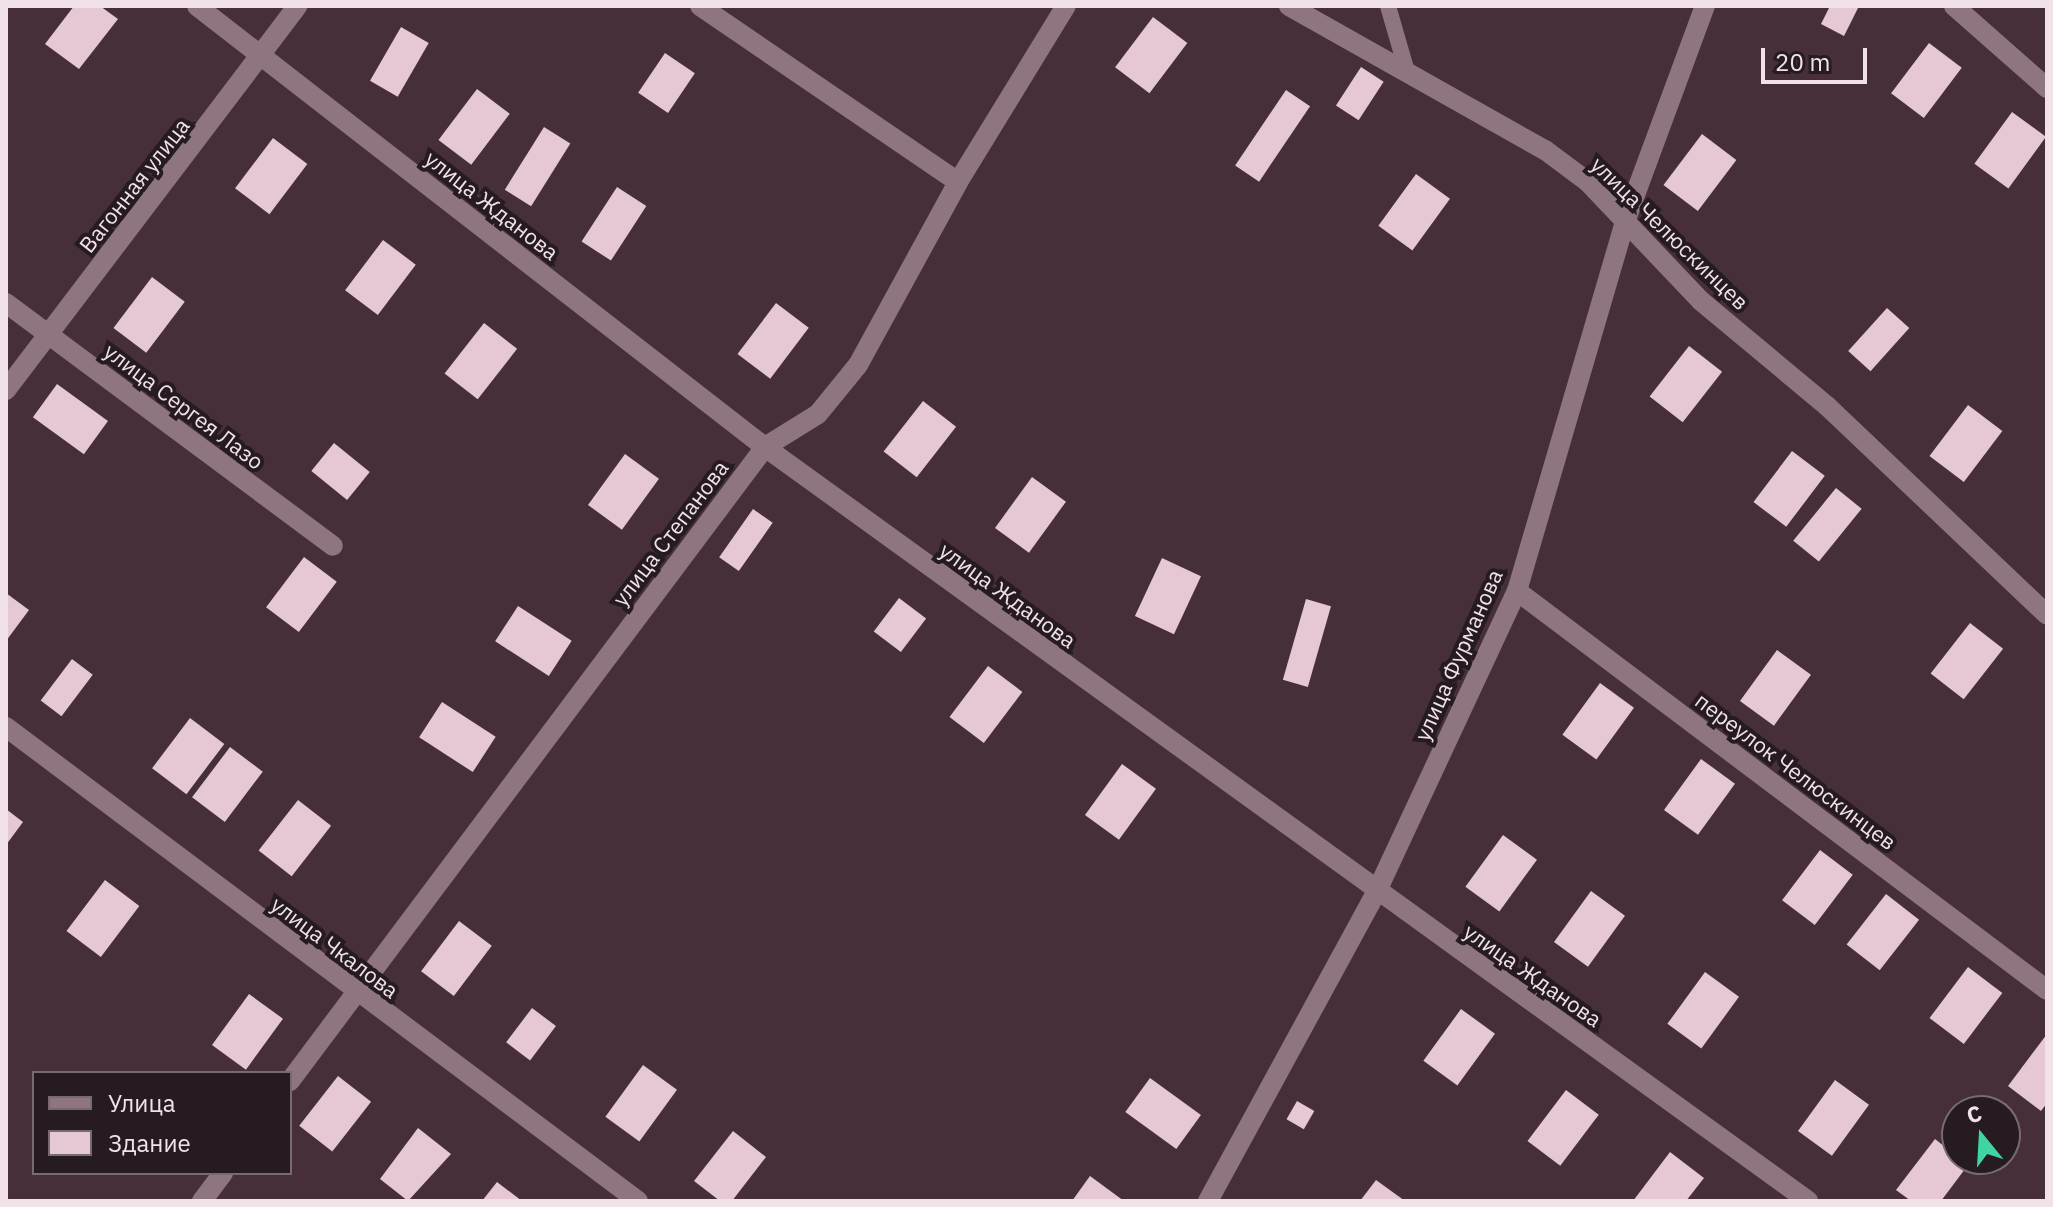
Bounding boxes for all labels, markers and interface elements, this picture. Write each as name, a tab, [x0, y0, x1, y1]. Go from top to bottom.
scale bar	[1765, 32, 1871, 82]
text: 20 m	[1775, 46, 1830, 78]
street label: Вагонная улица	[73, 113, 195, 257]
street label: улица Жданова	[420, 145, 564, 265]
street label: улица Челюскинцев	[1586, 151, 1754, 315]
street label: улица Сергея Лазо	[99, 337, 269, 475]
street label: улица Степанова	[607, 455, 733, 611]
street label: улица Жданова	[935, 537, 1081, 653]
street label: улица Фурманова	[1408, 565, 1508, 745]
street label: переулок Челюскинцев	[1690, 687, 1902, 855]
street label: улица Чкалова	[266, 890, 404, 1004]
street label: улица Жданова	[1459, 918, 1607, 1032]
legend	[32, 1071, 292, 1175]
text: Улица	[108, 1087, 176, 1119]
north arrow	[1941, 1095, 2021, 1175]
text: С	[1963, 1098, 1985, 1130]
text: Здание	[108, 1127, 191, 1159]

